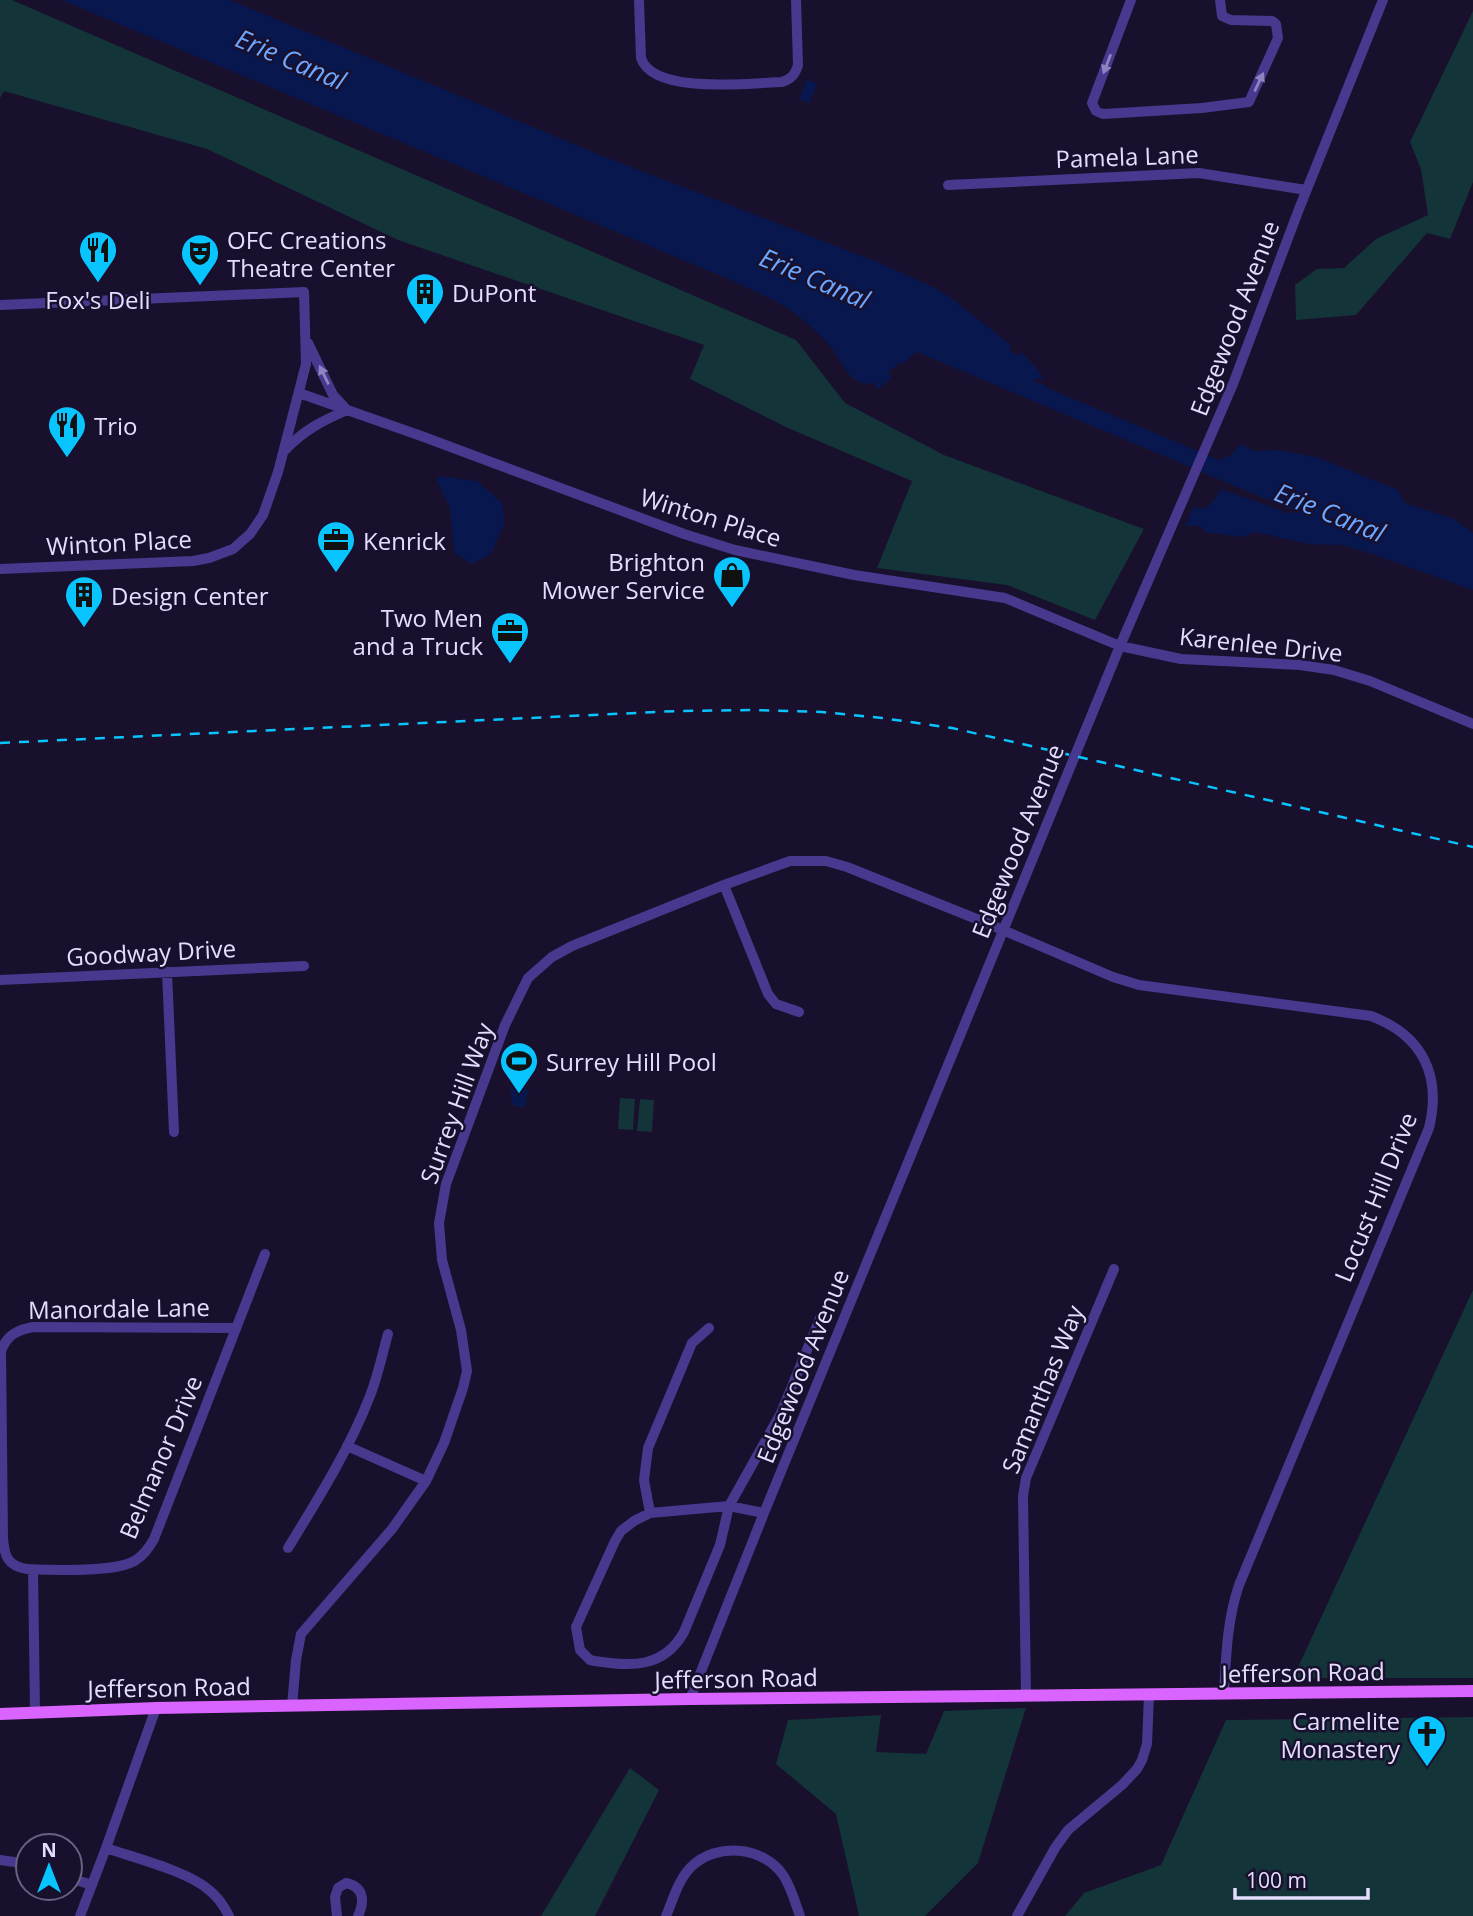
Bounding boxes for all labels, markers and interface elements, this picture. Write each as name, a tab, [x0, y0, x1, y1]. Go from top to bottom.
water label: Erie Canal	[230, 20, 353, 99]
one-way arrow	[1101, 53, 1112, 74]
one-way arrow	[1253, 72, 1264, 92]
street label: Pamela Lane	[1055, 137, 1199, 175]
street label: Edgewood Avenue	[1182, 216, 1286, 420]
place label: OFC Creations Theatre Center	[227, 223, 395, 284]
restaurant icon: Fox's Deli	[77, 229, 119, 284]
theatre icon: OFC Creations Theatre Center	[179, 232, 221, 287]
water label: Erie Canal	[754, 239, 877, 318]
building icon: DuPont	[404, 271, 446, 326]
place label: DuPont	[452, 276, 536, 309]
place label: Fox's Deli	[45, 283, 151, 316]
one-way arrow	[318, 365, 329, 385]
restaurant icon: Trio	[46, 404, 88, 459]
place label: Trio	[94, 409, 138, 442]
water label: Erie Canal	[1269, 474, 1392, 551]
street label: Winton Place	[637, 480, 785, 554]
office icon: Kenrick	[315, 519, 357, 574]
street label: Winton Place	[45, 522, 193, 562]
place label: Kenrick	[363, 524, 446, 557]
place label: Brighton Mower Service	[541, 545, 705, 606]
shop icon: Brighton Mower Service	[711, 554, 753, 609]
building icon: Design Center	[63, 574, 105, 629]
place label: Design Center	[111, 579, 269, 612]
place label: Two Men and a Truck	[353, 601, 483, 662]
office icon: Two Men and a Truck	[489, 610, 531, 665]
street label: Karenlee Drive	[1178, 619, 1344, 669]
street label: Edgewood Avenue	[963, 739, 1071, 943]
street label: Goodway Drive	[65, 931, 237, 973]
street label: Surrey Hill Way	[412, 1017, 501, 1188]
sports icon: Surrey Hill Pool	[498, 1040, 540, 1095]
place label: Surrey Hill Pool	[546, 1045, 717, 1078]
street label: Locust Hill Drive	[1326, 1107, 1424, 1287]
street label: Edgewood Avenue	[748, 1264, 856, 1468]
street label: Manordale Lane	[28, 1290, 210, 1326]
street label: Samanthas Way	[993, 1299, 1091, 1478]
street label: Belmanor Drive	[111, 1370, 209, 1544]
street label: Jefferson Road	[1219, 1654, 1385, 1690]
street label: Jefferson Road	[652, 1660, 818, 1696]
street label: Jefferson Road	[85, 1669, 251, 1705]
place label: Carmelite Monastery	[1281, 1704, 1401, 1765]
church icon: Carmelite Monastery	[1406, 1713, 1448, 1768]
north arrow	[14, 1832, 84, 1902]
text: N	[41, 1837, 57, 1863]
scale bar	[1235, 1856, 1368, 1900]
text: 100 m	[1246, 1866, 1307, 1894]

